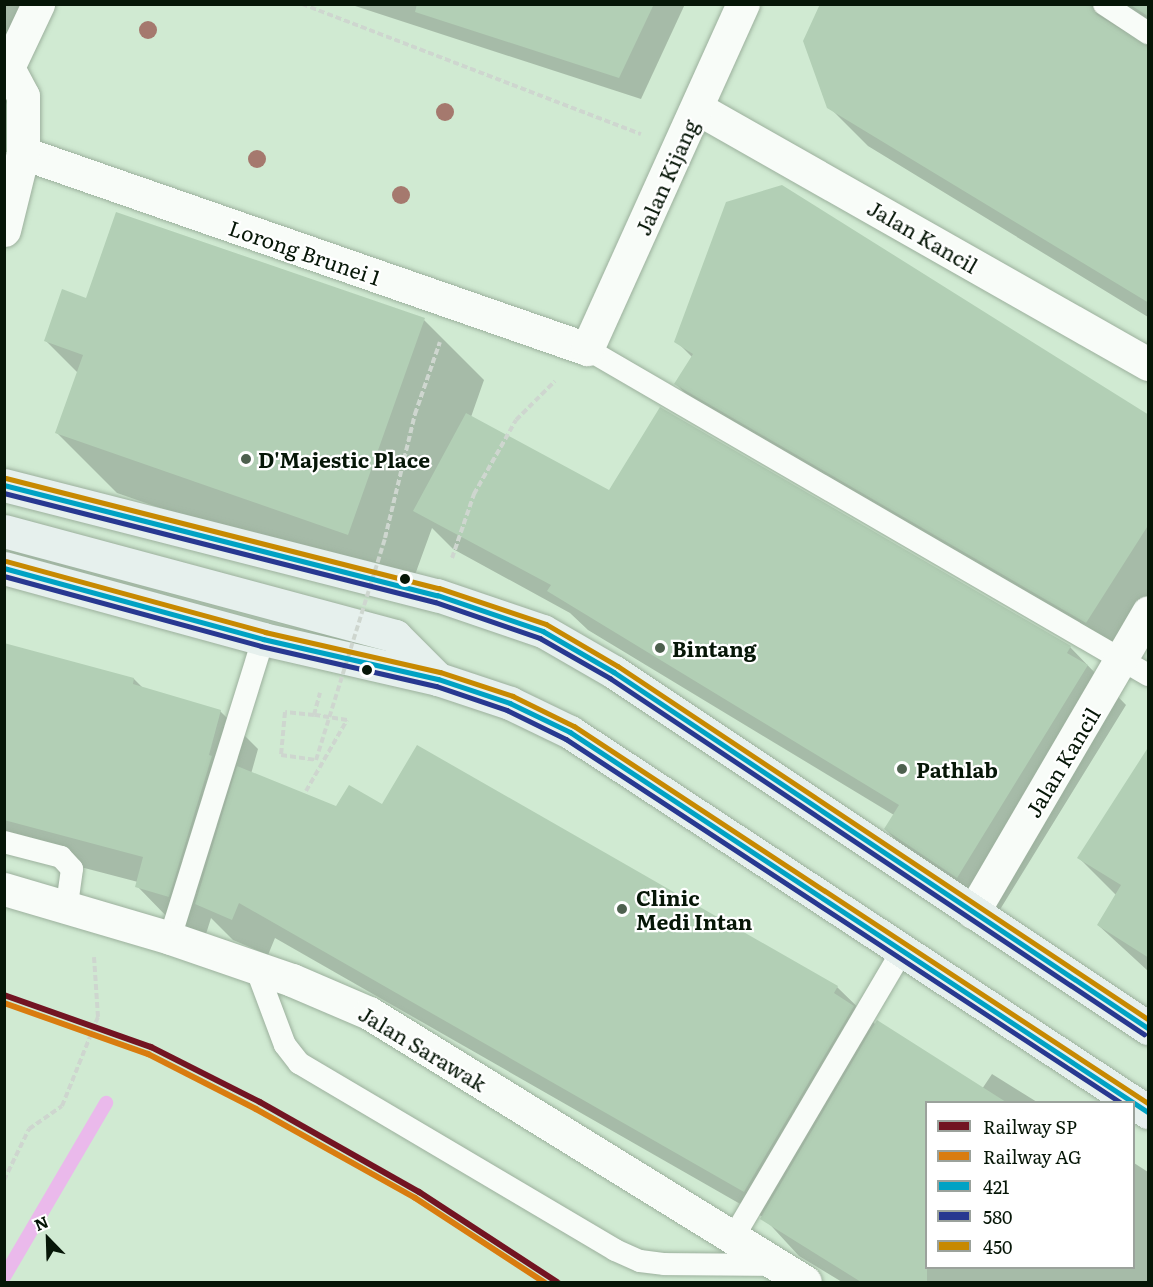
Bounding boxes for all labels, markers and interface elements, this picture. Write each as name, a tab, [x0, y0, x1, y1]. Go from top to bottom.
street label: Jalan Kijang	[629, 115, 703, 239]
street label: Jalan Kancil	[863, 194, 983, 278]
street label: Lorong Brunei 1	[226, 214, 384, 290]
place label: D'Majestic Place	[258, 446, 430, 472]
marker: D'Majestic Place	[239, 452, 253, 466]
unlabelled marker	[399, 573, 411, 585]
place label: Bintang	[672, 635, 756, 661]
marker: Bintang	[653, 641, 667, 655]
unlabelled marker	[361, 664, 373, 676]
street label: Jalan Kancil	[1019, 703, 1105, 821]
place label: Pathlab	[916, 756, 998, 782]
marker: Pathlab	[893, 760, 911, 778]
place label: Clinic Medi Intan	[636, 884, 752, 934]
marker: Clinic Medi Intan	[613, 900, 631, 918]
street label: Jalan Sarawak	[355, 1000, 491, 1096]
legend	[925, 1101, 1135, 1269]
text: Railway SP	[983, 1113, 1077, 1140]
text: Railway AG	[983, 1143, 1082, 1170]
text: 421	[983, 1173, 1009, 1200]
text: 580	[983, 1203, 1012, 1230]
north arrow	[18, 1209, 78, 1269]
text: N	[30, 1209, 52, 1236]
text: 450	[983, 1233, 1012, 1260]

